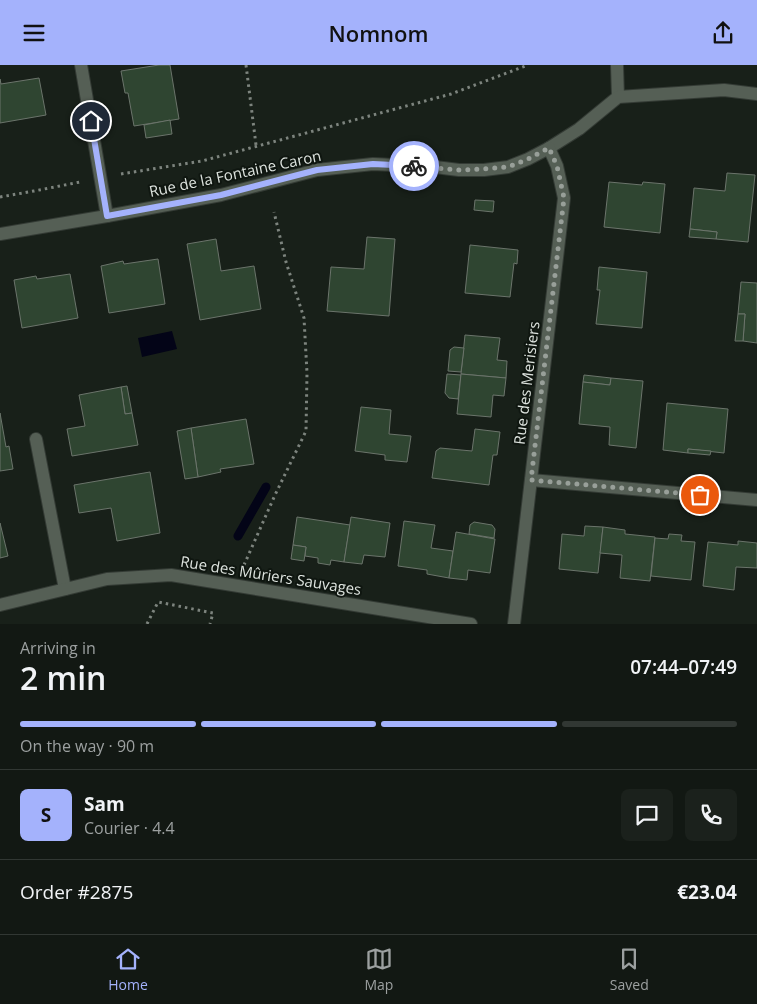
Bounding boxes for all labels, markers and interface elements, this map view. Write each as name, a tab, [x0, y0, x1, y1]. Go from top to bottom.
text: Nomnom	[328, 18, 429, 48]
icon: menu	[20, 19, 48, 47]
icon: share	[709, 19, 737, 47]
pin	[70, 100, 112, 142]
icon: home	[77, 107, 105, 135]
courier	[389, 141, 439, 191]
street label: Rue de la Fontaine Caron	[147, 145, 323, 201]
icon: bike	[400, 152, 428, 180]
street label: Rue des Merisiers	[509, 320, 543, 446]
pin	[679, 474, 721, 516]
icon: bag	[686, 481, 714, 509]
street label: Rue des Mûriers Sauvages	[179, 551, 363, 599]
text: Arriving in	[20, 637, 96, 659]
text: 07:44–07:49	[630, 654, 737, 680]
text: 2 min	[20, 656, 106, 699]
text: On the way · 90 m	[20, 735, 154, 757]
button: chat	[621, 789, 673, 841]
button: phone	[685, 789, 737, 841]
text: Sam	[84, 791, 125, 817]
text: S	[41, 802, 51, 828]
text: Courier · 4.4	[84, 817, 175, 839]
text: Order #2875	[20, 879, 133, 905]
text: €23.04	[677, 879, 737, 905]
tab: Home	[108, 945, 148, 994]
tab: Map	[364, 945, 393, 994]
tab: Saved	[610, 945, 649, 994]

